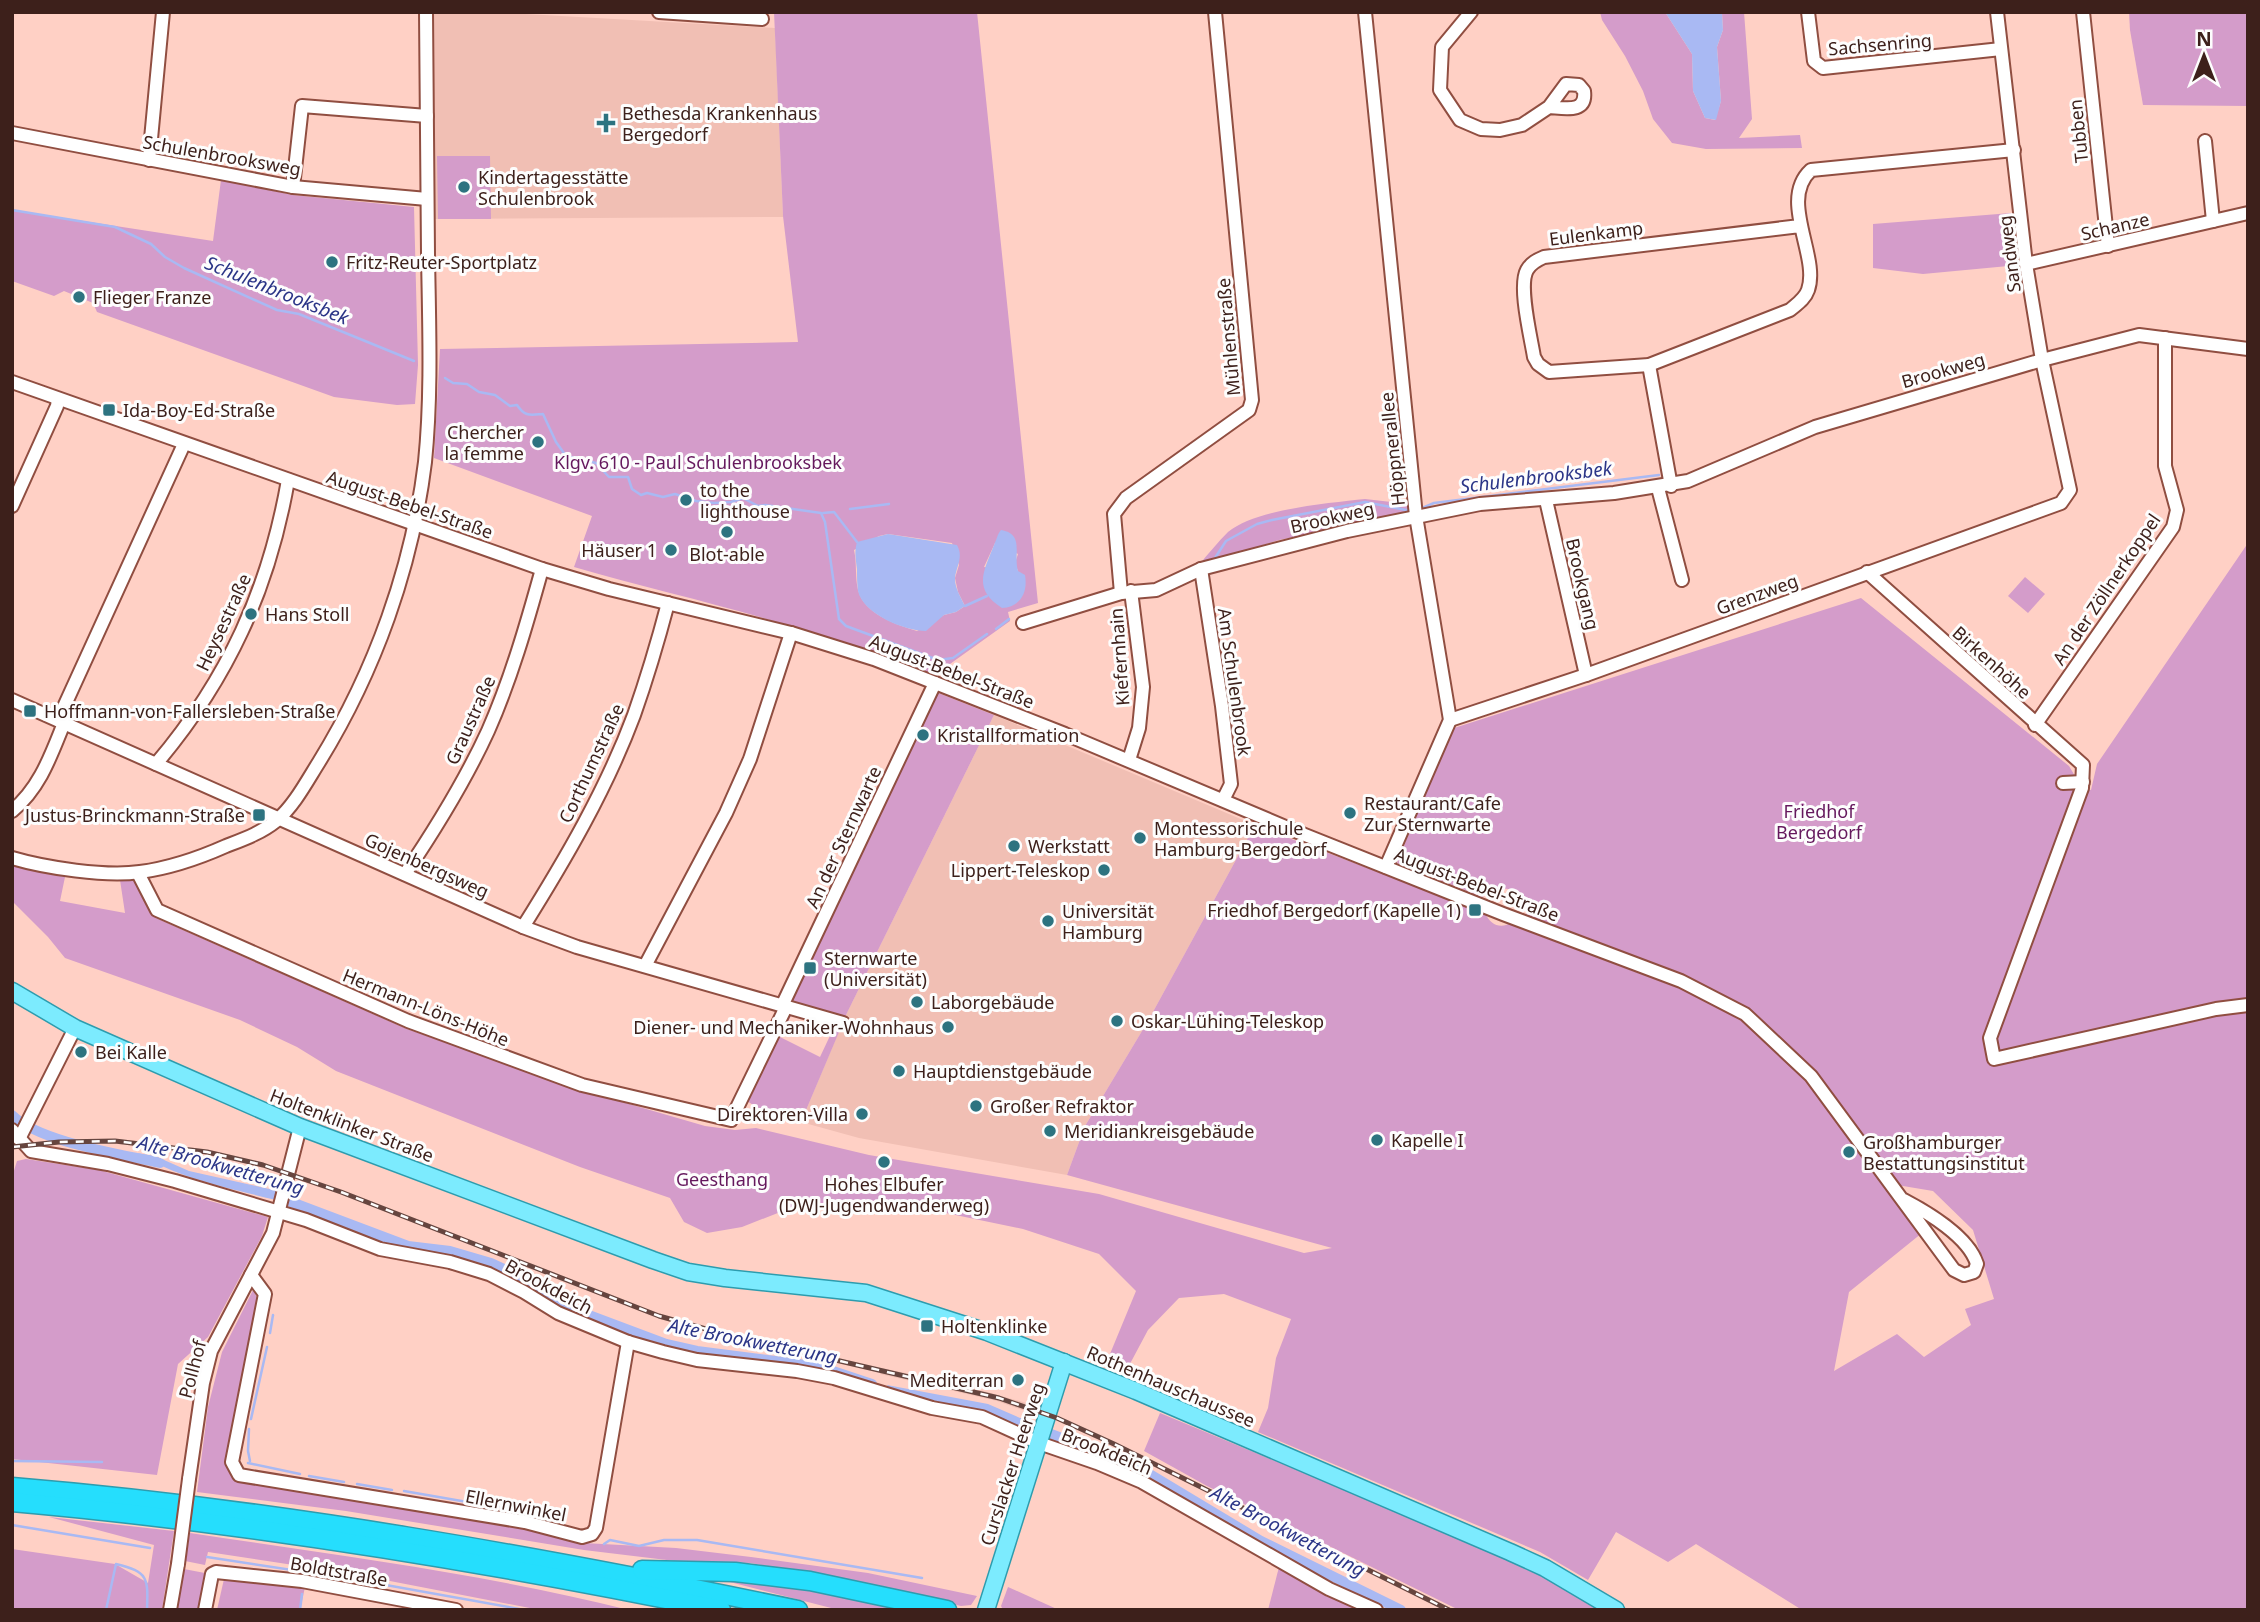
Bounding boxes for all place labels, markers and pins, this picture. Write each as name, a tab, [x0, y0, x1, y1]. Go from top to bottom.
place label: Bethesda Krankenhaus Bergedorf	[622, 101, 817, 146]
marker: Bethesda Krankenhaus Bergedorf	[596, 113, 616, 133]
place label: Kindertagesstätte Schulenbrook	[478, 165, 628, 210]
marker: Kindertagesstätte Schulenbrook	[456, 179, 472, 195]
place label: Fritz-Reuter-Sportplatz	[346, 250, 537, 274]
marker: Fritz-Reuter-Sportplatz	[324, 254, 340, 270]
place label: Flieger Franze	[93, 285, 211, 309]
marker: Flieger Franze	[71, 289, 87, 305]
place label: Ida-Boy-Ed-Straße	[123, 398, 275, 422]
marker: Ida-Boy-Ed-Straße	[101, 402, 117, 418]
place label: Chercher la femme	[444, 420, 525, 465]
marker: Chercher la femme	[530, 434, 546, 450]
place label: to the lighthouse	[700, 478, 790, 523]
marker: to the lighthouse	[678, 492, 694, 508]
marker: Blot-able	[719, 524, 735, 540]
place label: Häuser 1	[581, 538, 657, 562]
marker: Häuser 1	[663, 542, 679, 558]
place label: Blot-able	[689, 542, 765, 566]
place label: Hans Stoll	[265, 602, 349, 626]
marker: Hans Stoll	[243, 606, 259, 622]
place label: Hoffmann-von-Fallersleben-Straße	[44, 699, 335, 723]
marker: Hoffmann-von-Fallersleben-Straße	[22, 703, 38, 719]
place label: Kristallformation	[937, 723, 1079, 747]
marker: Kristallformation	[915, 727, 931, 743]
place label: Restaurant/Cafe Zur Sternwarte	[1364, 791, 1501, 836]
place label: Justus-Brinckmann-Straße	[23, 803, 245, 827]
marker: Restaurant/Cafe Zur Sternwarte	[1342, 805, 1358, 821]
marker: Justus-Brinckmann-Straße	[251, 807, 267, 823]
place label: Montessorischule Hamburg-Bergedorf	[1154, 816, 1327, 861]
marker: Montessorischule Hamburg-Bergedorf	[1132, 830, 1148, 846]
place label: Werkstatt	[1028, 834, 1110, 858]
marker: Werkstatt	[1006, 838, 1022, 854]
place label: Lippert-Teleskop	[951, 858, 1090, 882]
marker: Lippert-Teleskop	[1096, 862, 1112, 878]
place label: Friedhof Bergedorf (Kapelle 1)	[1207, 898, 1461, 922]
place label: Universität Hamburg	[1062, 899, 1155, 944]
marker: Friedhof Bergedorf (Kapelle 1)	[1467, 902, 1483, 918]
marker: Universität Hamburg	[1040, 913, 1056, 929]
place label: Sternwarte (Universität)	[824, 946, 927, 991]
marker: Sternwarte (Universität)	[802, 960, 818, 976]
place label: Laborgebäude	[931, 990, 1054, 1014]
marker: Laborgebäude	[909, 994, 925, 1010]
place label: Oskar-Lühing-Teleskop	[1131, 1009, 1324, 1033]
marker: Oskar-Lühing-Teleskop	[1109, 1013, 1125, 1029]
place label: Diener- und Mechaniker-Wohnhaus	[633, 1015, 934, 1039]
marker: Diener- und Mechaniker-Wohnhaus	[940, 1019, 956, 1035]
place label: Bei Kalle	[95, 1040, 167, 1064]
marker: Bei Kalle	[73, 1044, 89, 1060]
place label: Hauptdienstgebäude	[913, 1059, 1092, 1083]
marker: Hauptdienstgebäude	[891, 1063, 907, 1079]
place label: Großer Refraktor	[990, 1094, 1134, 1118]
marker: Großer Refraktor	[968, 1098, 984, 1114]
place label: Direktoren-Villa	[717, 1102, 848, 1126]
marker: Direktoren-Villa	[854, 1106, 870, 1122]
place label: Meridiankreisgebäude	[1064, 1119, 1254, 1143]
marker: Meridiankreisgebäude	[1042, 1123, 1058, 1139]
place label: Kapelle I	[1391, 1128, 1464, 1152]
place label: Großhamburger Bestattungsinstitut	[1863, 1130, 2025, 1175]
marker: Kapelle I	[1369, 1132, 1385, 1148]
marker: Großhamburger Bestattungsinstitut	[1841, 1144, 1857, 1160]
marker: Hohes Elbufer (DWJ-Jugendwanderweg)	[876, 1154, 892, 1170]
place label: Hohes Elbufer (DWJ-Jugendwanderweg)	[779, 1172, 989, 1217]
place label: Holtenklinke	[941, 1314, 1047, 1338]
marker: Holtenklinke	[919, 1318, 935, 1334]
place label: Mediterran	[909, 1368, 1004, 1392]
marker: Mediterran	[1010, 1372, 1026, 1388]

